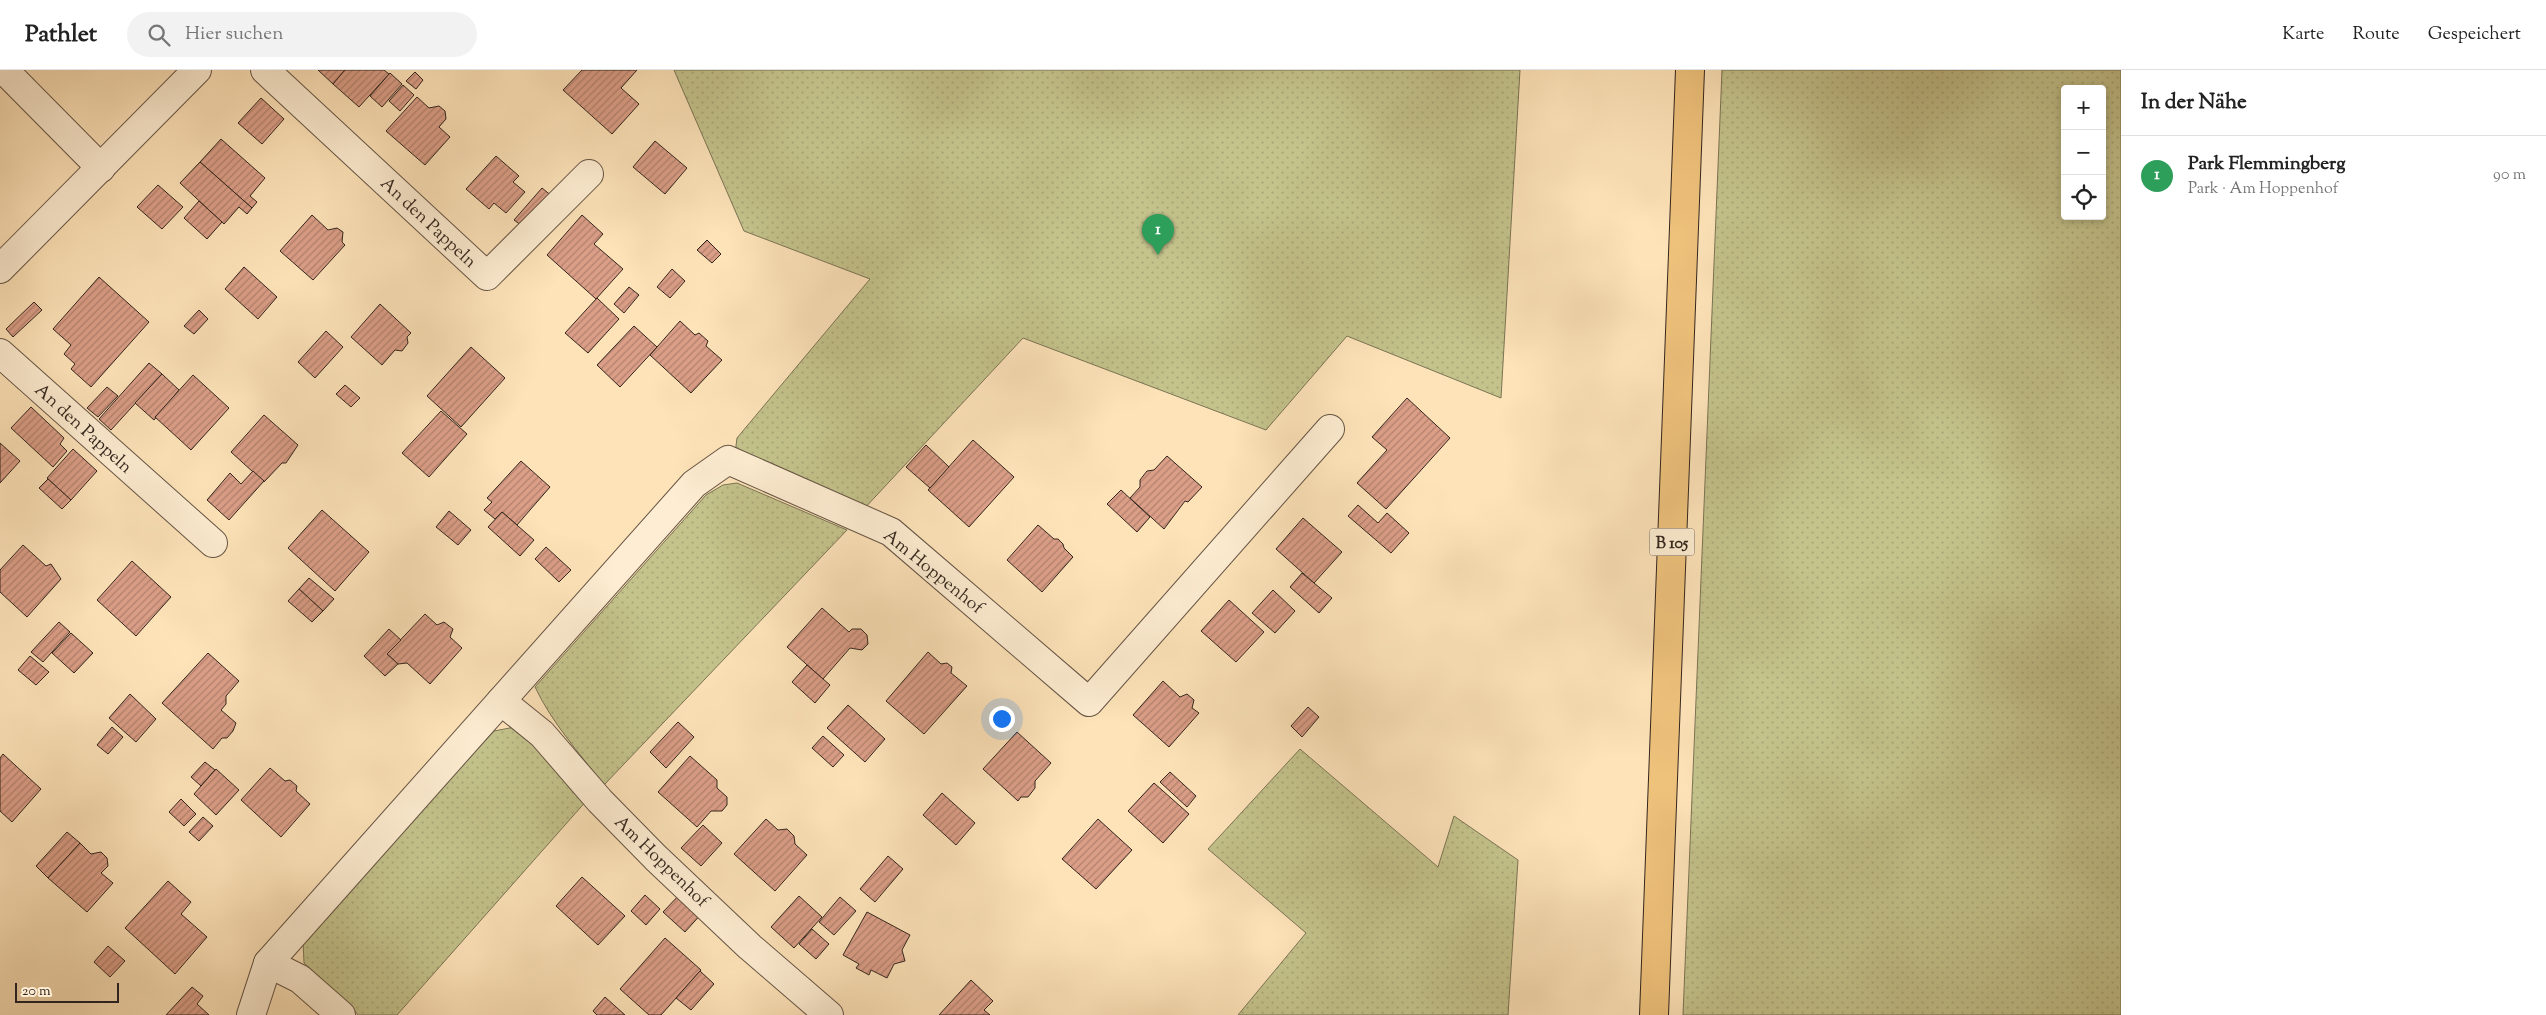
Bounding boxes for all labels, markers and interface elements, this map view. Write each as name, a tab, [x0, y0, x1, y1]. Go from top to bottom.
search box	[127, 12, 477, 57]
text: Pathlet	[25, 18, 97, 52]
icon: search	[145, 21, 173, 49]
text: Hier suchen	[185, 21, 283, 48]
text: Karte	[2282, 22, 2325, 48]
text: Route	[2353, 22, 2400, 48]
text: Gespeichert	[2428, 22, 2521, 48]
map controls	[2061, 85, 2106, 220]
button: +	[2061, 85, 2106, 130]
text: In der Nähe	[2141, 88, 2247, 118]
button: −	[2061, 130, 2106, 175]
text: Park Flemmingberg	[2188, 151, 2345, 178]
text: 1	[2154, 164, 2160, 187]
text: 90 m	[2493, 164, 2526, 187]
street label: An den Pappeln	[374, 172, 482, 275]
button: locate	[2061, 175, 2106, 220]
text: Park · Am Hoppenhof	[2188, 178, 2338, 201]
pin: 1	[1142, 214, 1174, 255]
street label: An den Pappeln	[28, 378, 138, 481]
street label: Am Hoppenhof	[877, 524, 989, 622]
road number: B 105	[1650, 528, 1694, 556]
your location	[989, 706, 1015, 732]
street label: Am Hoppenhof	[608, 811, 714, 915]
scale bar	[15, 980, 119, 1003]
text: 20 m	[22, 982, 51, 1002]

